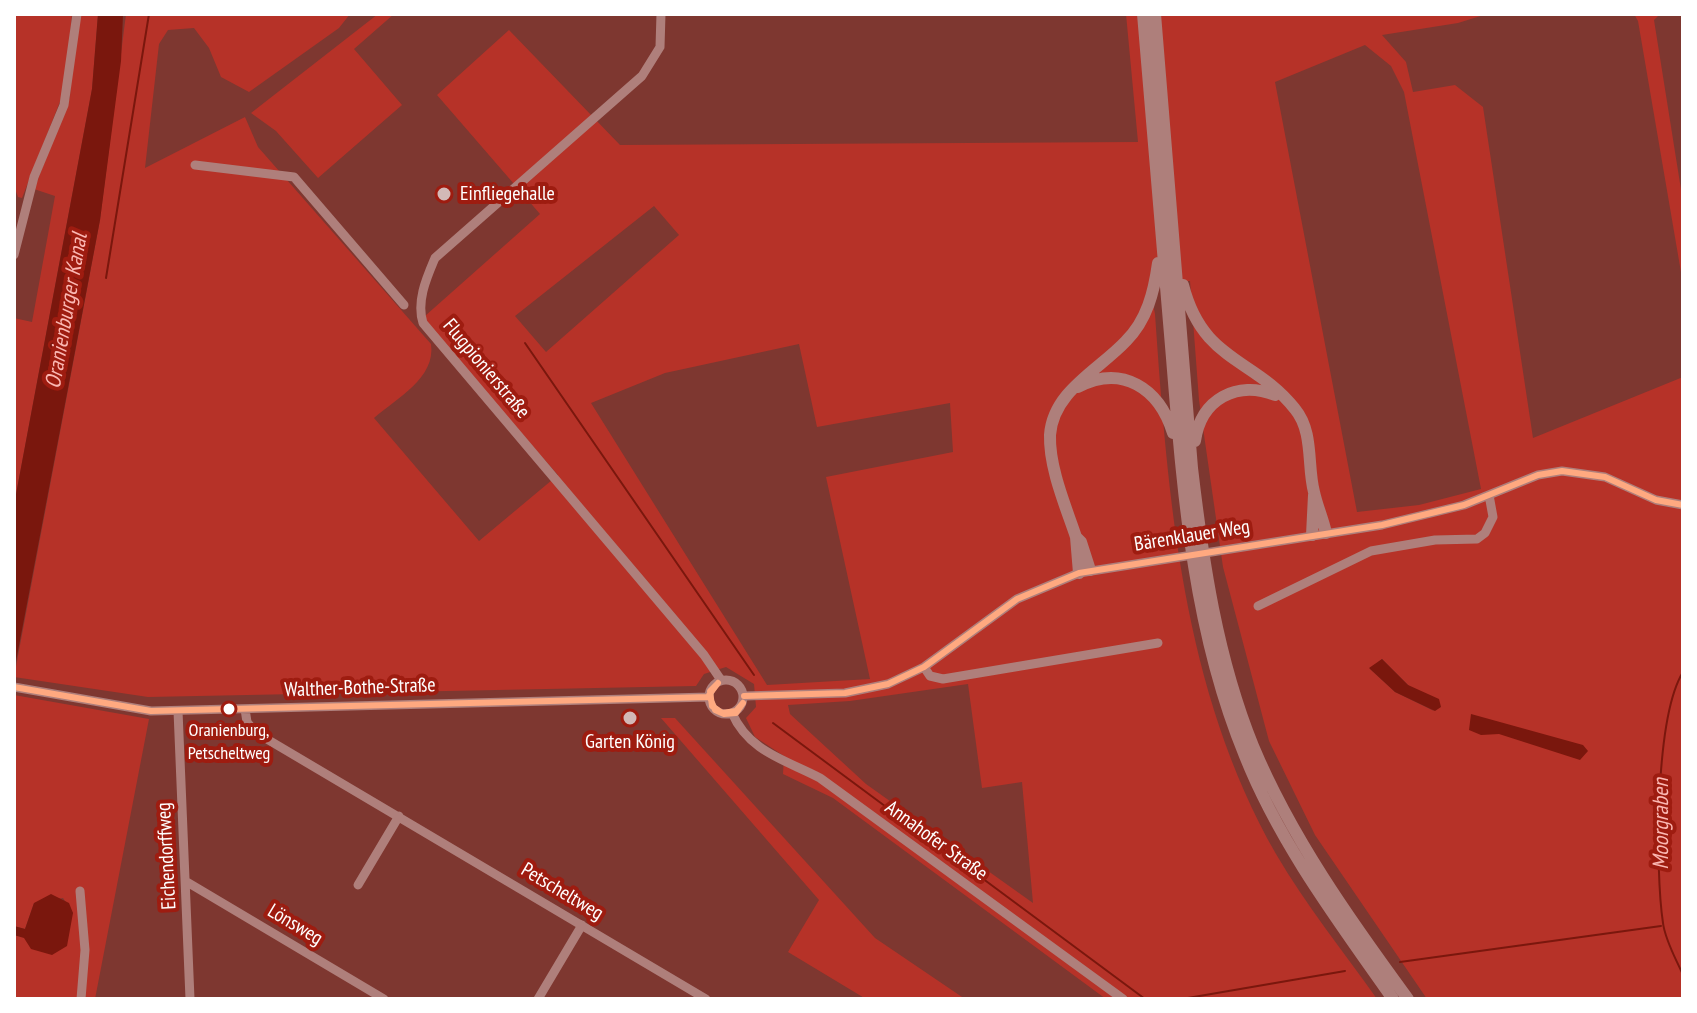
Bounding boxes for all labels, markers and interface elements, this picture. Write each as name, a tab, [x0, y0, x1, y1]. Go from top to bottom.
place label: Einfliegehalle	[460, 182, 555, 206]
marker: Einfliegehalle	[435, 185, 453, 203]
water label: Oranienburger Kanal	[40, 231, 94, 391]
street label: Flugpionierstraße	[437, 314, 535, 424]
street label: Bärenklauer Weg	[1133, 515, 1251, 557]
street label: Walther-Bothe-Straße	[284, 673, 436, 703]
marker: Oranienburg, Petscheltweg	[221, 701, 237, 717]
marker: Garten König	[621, 709, 639, 727]
place label: Oranienburg, Petscheltweg	[188, 720, 270, 762]
place label: Garten König	[585, 730, 675, 754]
water label: Moorgraben	[1649, 778, 1675, 870]
street label: Annahofer Straße	[880, 796, 992, 886]
street label: Eichendorffweg	[152, 802, 182, 910]
street label: Petscheltweg	[517, 858, 607, 926]
street label: Lönsweg	[263, 899, 327, 951]

